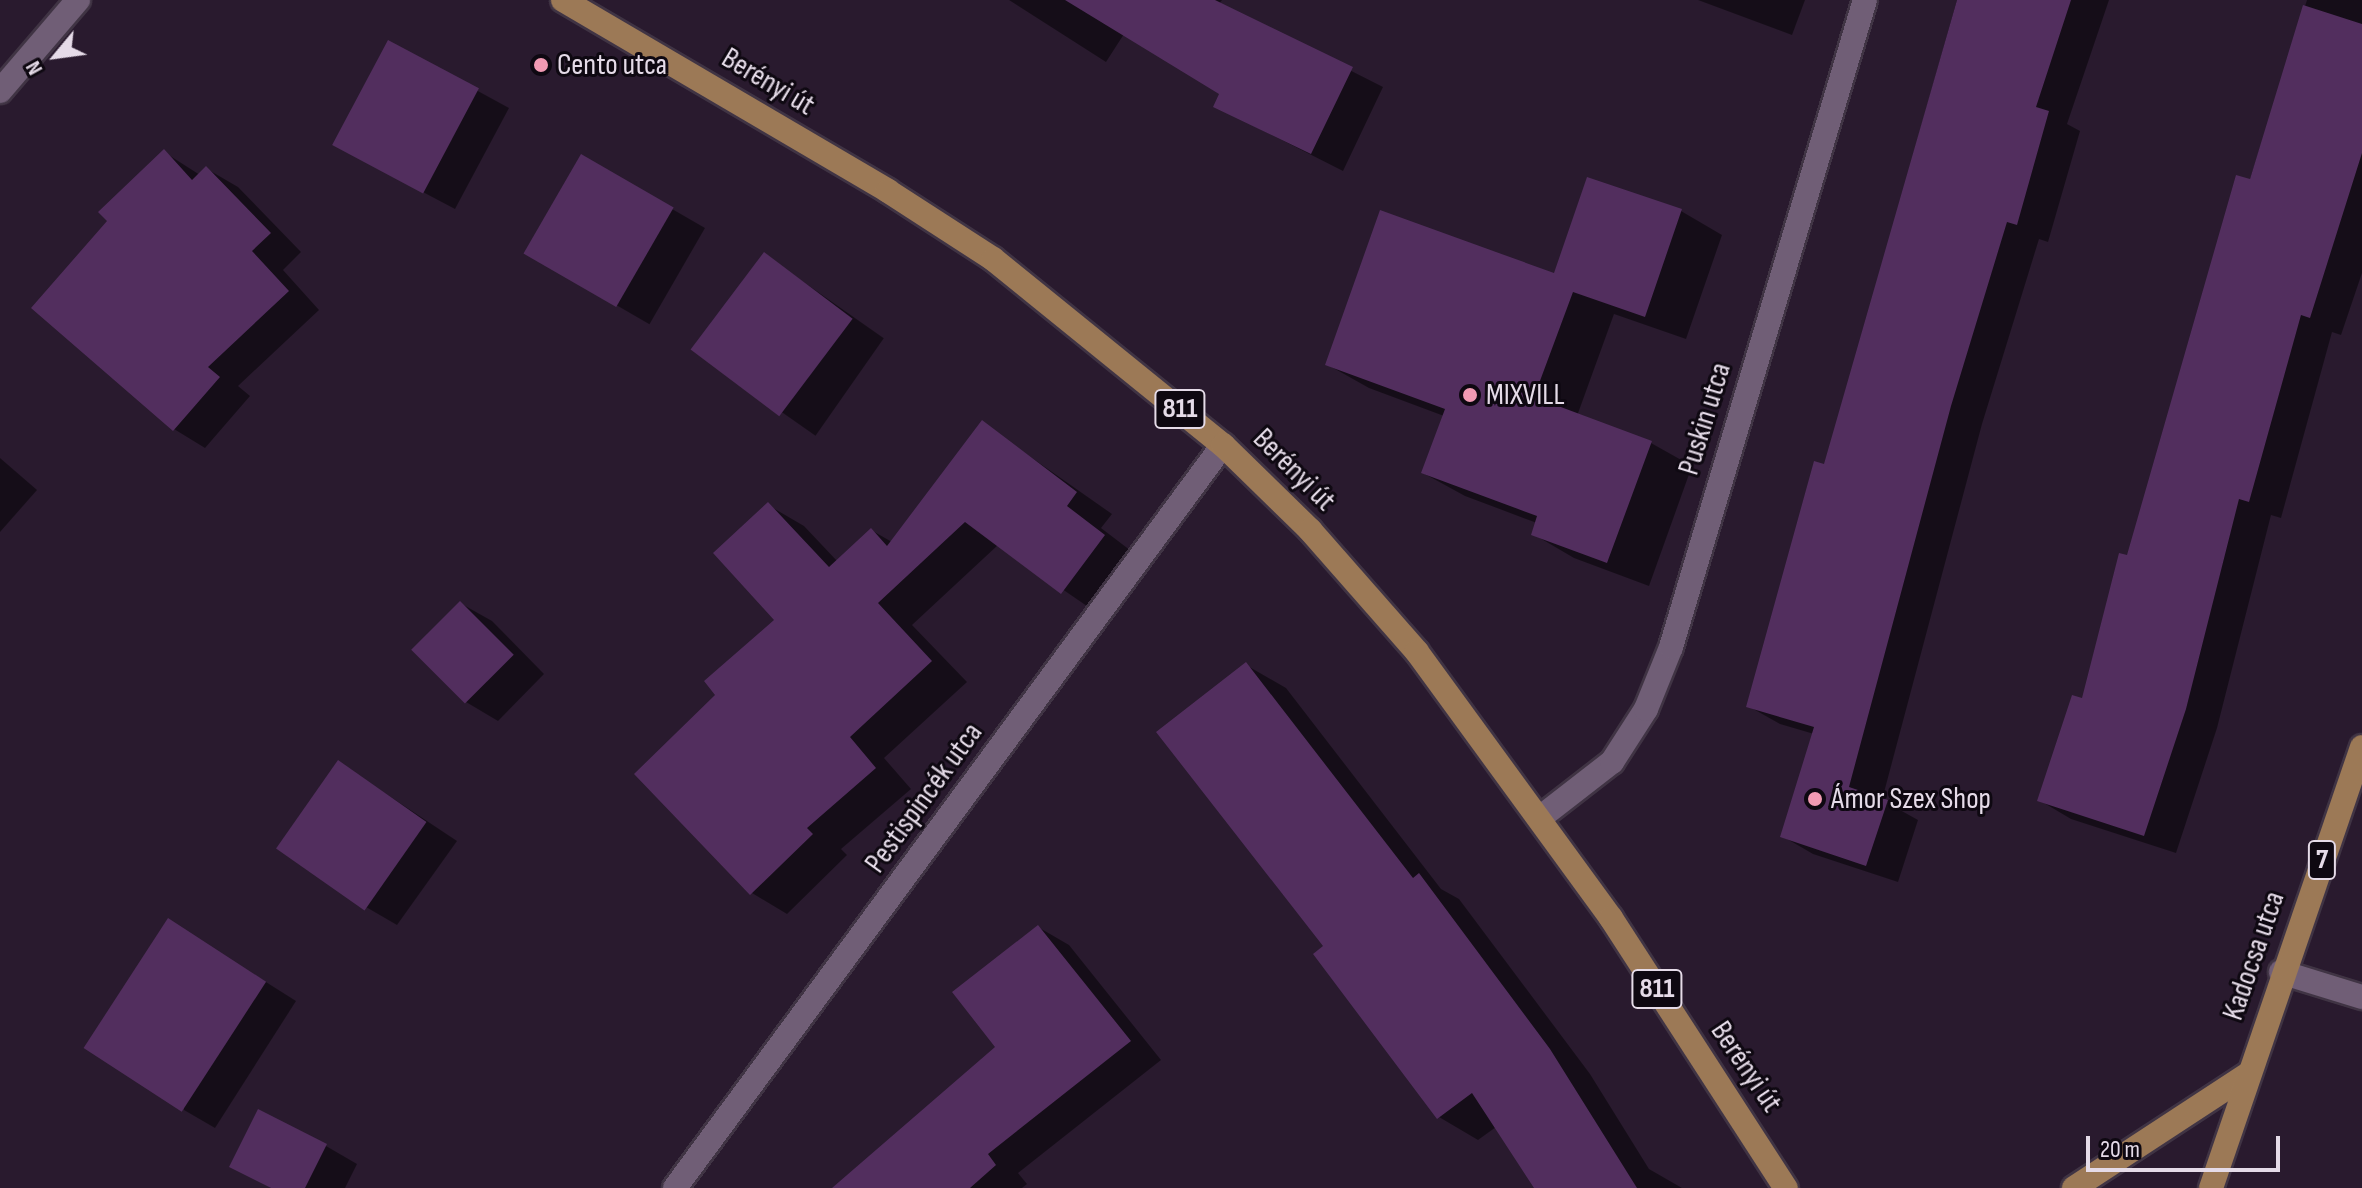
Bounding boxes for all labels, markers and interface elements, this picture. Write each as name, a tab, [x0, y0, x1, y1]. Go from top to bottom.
north arrow	[16, 16, 96, 96]
street label: Berényi út	[715, 40, 821, 124]
place label: Cento utca	[557, 47, 667, 83]
text: N	[20, 56, 49, 80]
marker: Cento utca	[532, 56, 550, 74]
street label: Puskin utca	[1671, 359, 1739, 479]
place label: MIXVILL	[1486, 377, 1564, 413]
road number: 811	[1154, 385, 1206, 433]
marker: MIXVILL	[1461, 386, 1479, 404]
street label: Berényi út	[1245, 421, 1343, 519]
street label: Pestispincék utca	[858, 716, 990, 880]
place label: Ámor Szex Shop	[1831, 781, 1991, 817]
marker: Ámor Szex Shop	[1806, 790, 1824, 808]
road number: 7	[2306, 836, 2338, 884]
street label: Kadocsa utca	[2215, 887, 2293, 1025]
road number: 811	[1631, 965, 1683, 1013]
street label: Berényi út	[1703, 1015, 1789, 1119]
scale bar	[2090, 1120, 2284, 1170]
text: 20 m	[2100, 1135, 2140, 1164]

